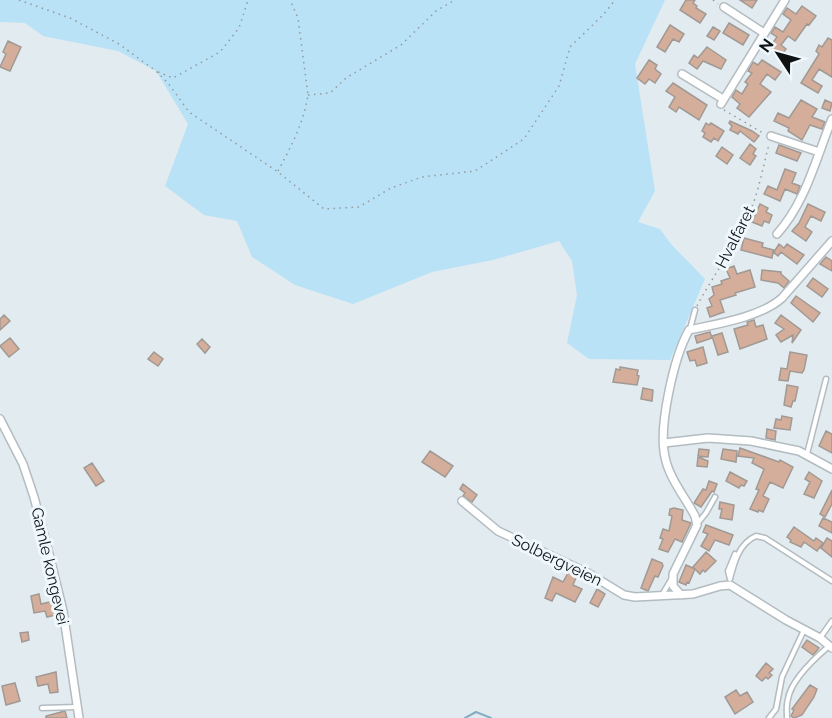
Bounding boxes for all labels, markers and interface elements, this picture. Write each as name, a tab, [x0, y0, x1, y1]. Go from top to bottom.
north arrow	[748, 24, 808, 84]
text: N	[755, 35, 778, 56]
street label: Hvalfaret	[711, 202, 759, 271]
street label: Gamle kongevei	[27, 506, 73, 626]
street label: Solbergveien	[509, 530, 605, 590]

